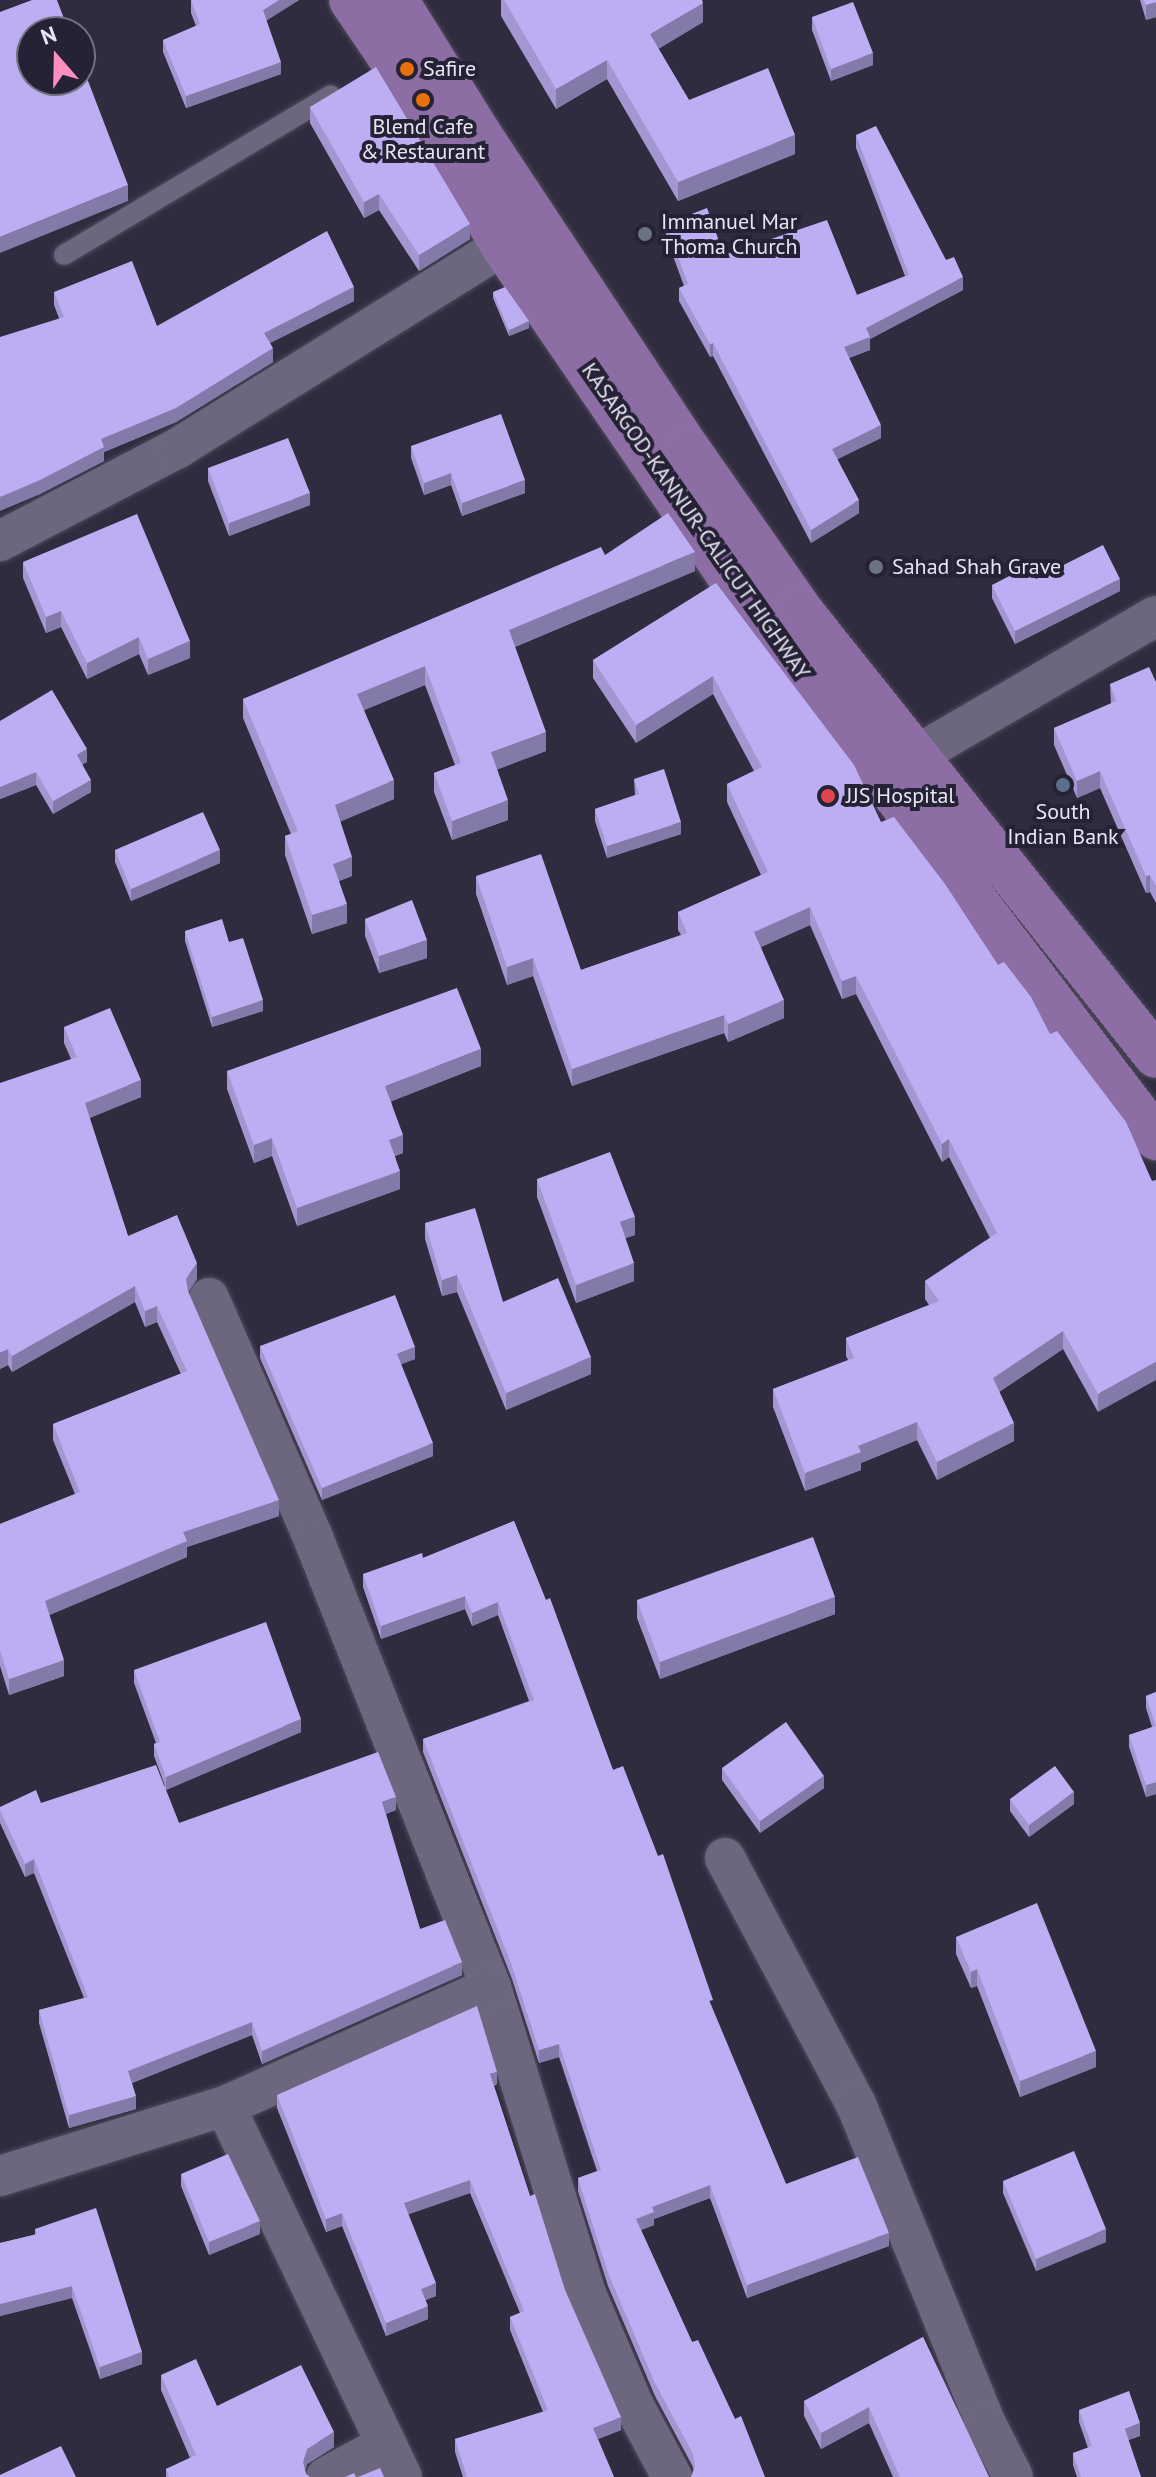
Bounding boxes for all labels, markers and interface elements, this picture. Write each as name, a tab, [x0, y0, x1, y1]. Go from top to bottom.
north arrow	[16, 16, 96, 96]
text: N	[37, 20, 60, 51]
place label: Safire	[423, 56, 476, 82]
marker: Safire	[398, 60, 416, 78]
marker: Blend Cafe & Restaurant	[414, 91, 432, 109]
place label: Blend Cafe & Restaurant	[361, 113, 485, 164]
place label: Immanuel Mar Thoma Church	[661, 208, 798, 260]
marker: Immanuel Mar Thoma Church	[636, 225, 654, 243]
street label: KASARGOD-KANNUR-CALICUT HIGHWAY	[576, 357, 816, 685]
place label: Sahad Shah Grave	[892, 554, 1061, 580]
marker: Sahad Shah Grave	[867, 558, 885, 576]
marker: South Indian Bank	[1054, 776, 1072, 794]
place label: JJS Hospital	[846, 783, 955, 809]
marker: JJS Hospital	[817, 785, 839, 807]
place label: South Indian Bank	[1007, 798, 1119, 850]

